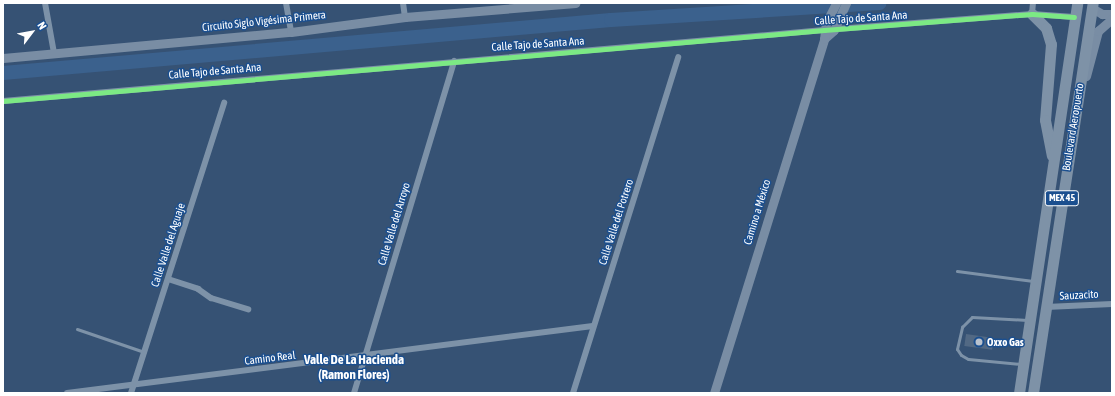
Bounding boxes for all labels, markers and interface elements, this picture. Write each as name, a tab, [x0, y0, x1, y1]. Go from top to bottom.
street label: Circuito Siglo Vigésima Primera	[201, 8, 327, 34]
street label: Calle Tajo de Santa Ana	[814, 8, 908, 28]
north arrow	[12, 12, 52, 52]
text: N	[35, 20, 49, 32]
street label: Calle Tajo de Santa Ana	[491, 34, 585, 54]
street label: Calle Tajo de Santa Ana	[168, 60, 262, 82]
street label: Boulevard Aeropuerto	[1060, 82, 1086, 172]
street label: Calle Valle del Potrero	[596, 177, 636, 267]
street label: Camino a México	[741, 178, 773, 246]
street label: Calle Valle del Arroyo	[375, 181, 413, 267]
road number: MEX 45	[1044, 190, 1080, 206]
street label: Calle Valle del Aguaje	[148, 201, 188, 289]
street label: Sauzacito	[1059, 287, 1099, 303]
place label: Oxxo Gas	[987, 335, 1024, 349]
marker: Oxxo Gas	[974, 337, 984, 347]
street label: Camino Real	[244, 348, 296, 368]
district label: Valle De La Hacienda (Ramon Flores)	[304, 353, 404, 384]

